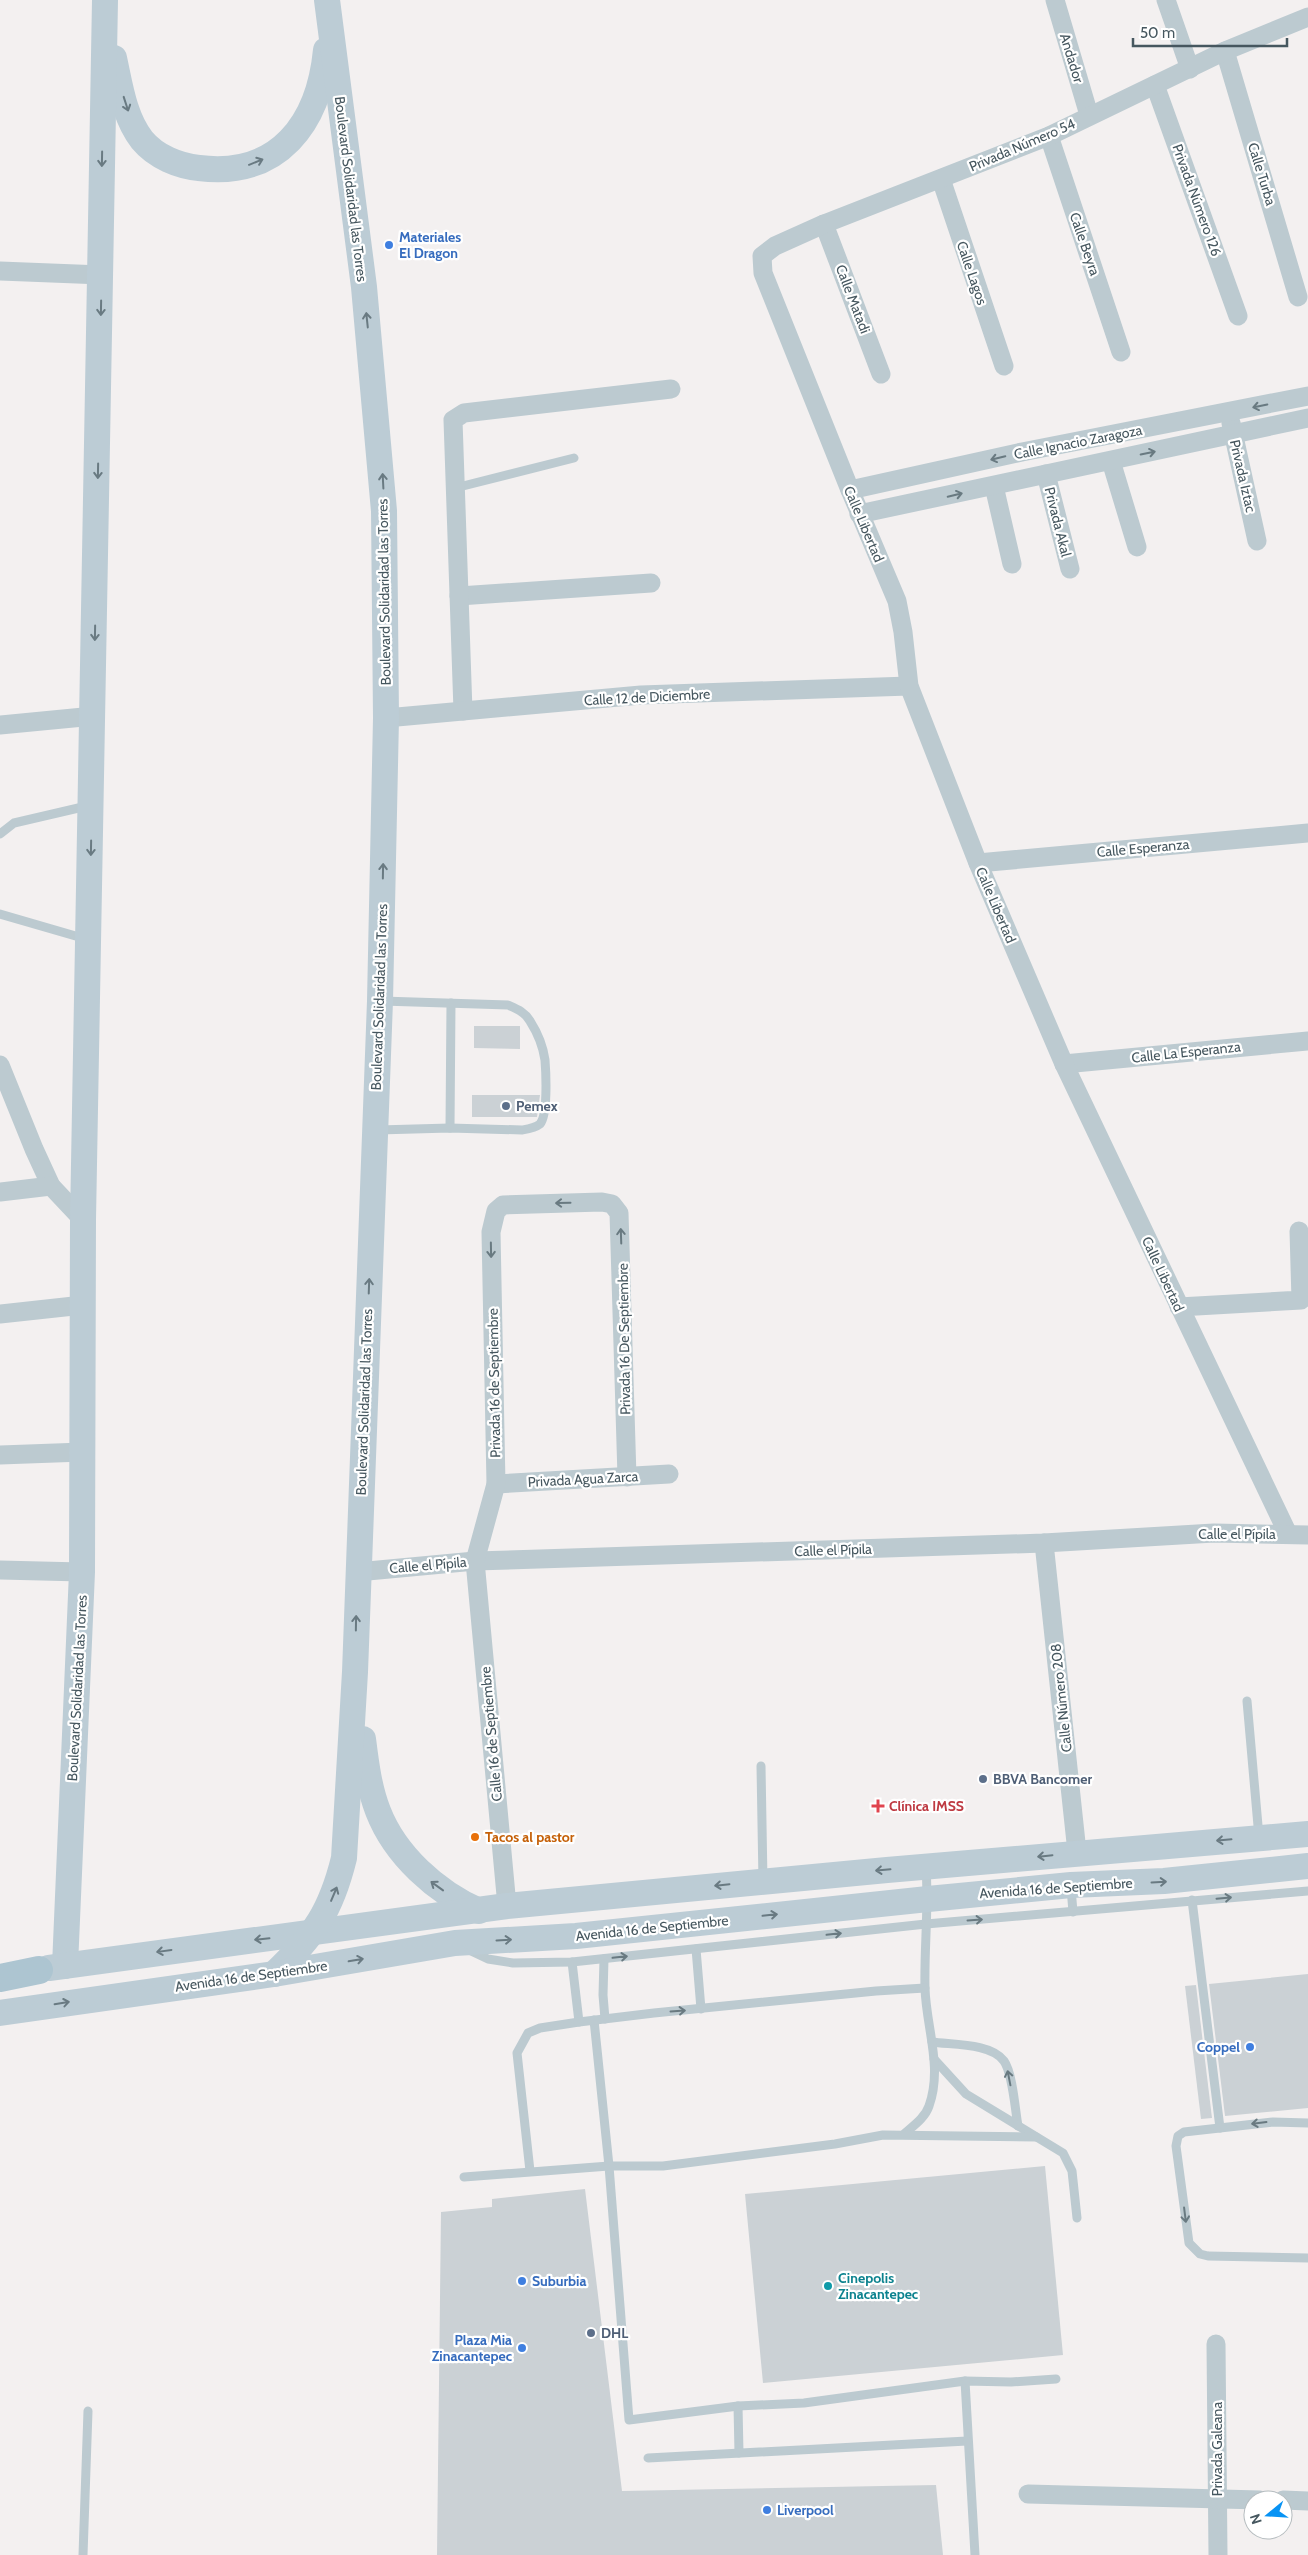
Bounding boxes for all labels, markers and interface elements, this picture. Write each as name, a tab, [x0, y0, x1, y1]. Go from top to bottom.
scale bar	[1133, 15, 1287, 47]
text: 50 m	[1140, 24, 1175, 42]
street label: Andador	[1056, 31, 1088, 85]
street label: Boulevard Solidaridad las Torres	[331, 95, 371, 283]
one-way arrow	[121, 96, 131, 112]
street label: Privada Número 54	[966, 115, 1078, 175]
street label: Calle Turba	[1244, 140, 1280, 208]
street label: Privada Número 126	[1168, 142, 1226, 259]
one-way arrow	[97, 151, 107, 167]
one-way arrow	[248, 157, 263, 167]
street label: Calle Beyra	[1066, 210, 1104, 278]
place label: Materiales El Dragon	[399, 228, 461, 262]
marker: Materiales El Dragon	[383, 239, 395, 251]
street label: Calle Lagos	[953, 239, 991, 308]
street label: Calle Matadi	[832, 262, 874, 336]
one-way arrow	[96, 300, 106, 316]
one-way arrow	[363, 312, 372, 328]
one-way arrow	[1253, 401, 1269, 411]
street label: Calle Ignacio Zaragoza	[1012, 421, 1144, 463]
street label: Privada Iztac	[1226, 438, 1260, 514]
one-way arrow	[1139, 448, 1155, 457]
one-way arrow	[990, 454, 1006, 463]
one-way arrow	[93, 462, 103, 479]
one-way arrow	[378, 474, 387, 490]
street label: Calle Libertad	[840, 483, 888, 565]
street label: Privada Akal	[1041, 485, 1076, 559]
one-way arrow	[946, 490, 962, 499]
street label: Boulevard Solidaridad las Torres	[373, 498, 395, 685]
one-way arrow	[90, 624, 100, 641]
street label: Calle 12 de Diciembre	[583, 685, 711, 709]
street label: Calle Esperanza	[1096, 835, 1190, 861]
one-way arrow	[86, 840, 96, 856]
one-way arrow	[378, 864, 388, 880]
street label: Calle Libertad	[972, 864, 1020, 946]
street label: Boulevard Solidaridad las Torres	[367, 903, 391, 1091]
street label: Calle La Esperanza	[1131, 1037, 1242, 1067]
place label: Pemex	[516, 1097, 558, 1115]
marker: Pemex	[500, 1100, 512, 1112]
one-way arrow	[555, 1198, 571, 1207]
one-way arrow	[617, 1228, 626, 1244]
street label: Calle Libertad	[1138, 1234, 1188, 1314]
one-way arrow	[486, 1242, 496, 1258]
street label: Privada 16 De Septiembre	[614, 1263, 634, 1415]
one-way arrow	[364, 1278, 373, 1294]
street label: Boulevard Solidaridad las Torres	[352, 1308, 376, 1496]
street label: Privada 16 de Septiembre	[484, 1308, 504, 1458]
street label: Privada Agua Zarca	[527, 1467, 639, 1491]
street label: Calle el Pípila	[1198, 1525, 1276, 1543]
street label: Calle el Pípila	[794, 1540, 872, 1560]
street label: Calle el Pípila	[389, 1553, 468, 1577]
street label: Boulevard Solidaridad las Torres	[63, 1594, 91, 1782]
one-way arrow	[351, 1616, 361, 1632]
street label: Calle Número 208	[1046, 1643, 1076, 1753]
street label: Calle 16 de Septiembre	[476, 1666, 506, 1802]
place label: BBVA Bancomer	[993, 1770, 1092, 1788]
marker: BBVA Bancomer	[977, 1773, 989, 1785]
place label: Clínica IMSS	[889, 1797, 964, 1815]
marker: Clínica IMSS	[871, 1799, 885, 1813]
place label: Tacos al pastor	[485, 1828, 575, 1846]
marker: Tacos al pastor	[469, 1831, 481, 1843]
one-way arrow	[1217, 1835, 1233, 1845]
one-way arrow	[1037, 1851, 1053, 1860]
one-way arrow	[876, 1865, 892, 1875]
street label: Avenida 16 de Septiembre	[979, 1874, 1133, 1902]
one-way arrow	[1151, 1877, 1167, 1886]
one-way arrow	[714, 1880, 730, 1890]
one-way arrow	[430, 1881, 444, 1891]
one-way arrow	[329, 1887, 339, 1902]
one-way arrow	[1215, 1893, 1231, 1903]
one-way arrow	[762, 1910, 778, 1920]
street label: Avenida 16 de Septiembre	[575, 1911, 729, 1945]
one-way arrow	[966, 1915, 982, 1925]
one-way arrow	[826, 1929, 842, 1939]
one-way arrow	[255, 1934, 271, 1944]
one-way arrow	[496, 1936, 512, 1945]
one-way arrow	[157, 1947, 173, 1957]
one-way arrow	[612, 1952, 628, 1962]
one-way arrow	[348, 1955, 364, 1965]
street label: Avenida 16 de Septiembre	[174, 1956, 328, 1996]
one-way arrow	[54, 1998, 70, 2008]
one-way arrow	[670, 2006, 686, 2016]
place label: Coppel	[1197, 2038, 1240, 2056]
marker: Coppel	[1244, 2041, 1256, 2053]
one-way arrow	[1004, 2070, 1013, 2086]
one-way arrow	[1252, 2118, 1268, 2128]
one-way arrow	[1180, 2206, 1190, 2222]
place label: Cinepolis Zinacantepec	[838, 2269, 919, 2303]
place label: Suburbia	[532, 2272, 586, 2290]
marker: Suburbia	[516, 2275, 528, 2287]
marker: Cinepolis Zinacantepec	[822, 2280, 834, 2292]
place label: DHL	[601, 2324, 628, 2342]
marker: DHL	[585, 2327, 597, 2339]
place label: Plaza Mia Zinacantepec	[432, 2331, 513, 2365]
marker: Plaza Mia Zinacantepec	[516, 2342, 528, 2354]
street label: Privada Galeana	[1208, 2402, 1226, 2496]
north arrow	[1243, 2490, 1293, 2540]
place label: Liverpool	[777, 2501, 834, 2519]
marker: Liverpool	[761, 2504, 773, 2516]
text: N	[1246, 2512, 1266, 2527]

